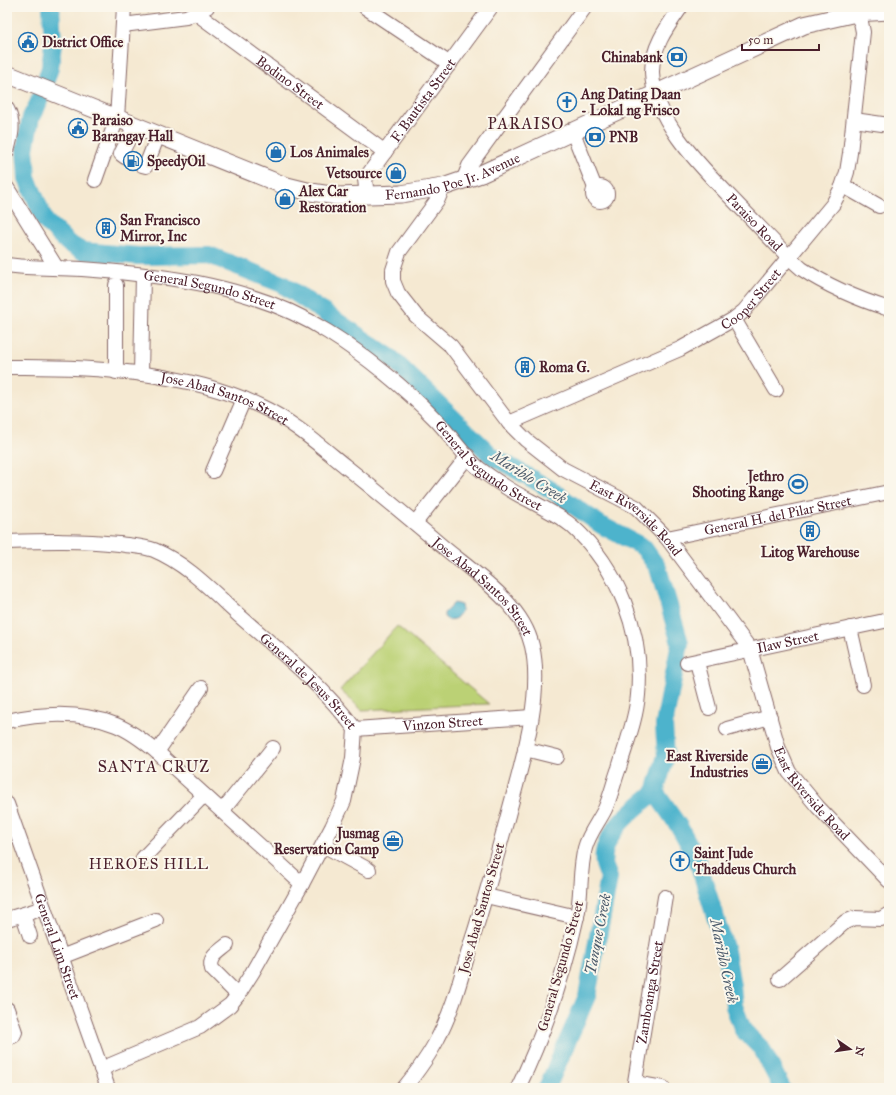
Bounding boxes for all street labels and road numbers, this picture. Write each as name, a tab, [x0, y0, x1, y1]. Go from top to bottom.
street label: Bodino Street	[253, 52, 327, 113]
street label: F. Bautista Street	[387, 55, 460, 146]
street label: Fernando Poe Jr. Avenue	[385, 149, 523, 203]
street label: Paraiso Road	[723, 190, 786, 255]
street label: Cooper Street	[718, 265, 785, 334]
street label: General Segundo Street	[143, 267, 278, 314]
street label: Jose Abad Santos Street	[157, 368, 292, 429]
street label: General Segundo Street	[431, 417, 545, 515]
street label: East Riverside Road	[586, 476, 685, 559]
street label: General H. del Pilar Street	[703, 492, 853, 539]
street label: Jose Abad Santos Street	[427, 532, 536, 639]
street label: Ilaw Street	[755, 627, 820, 657]
street label: General de Jesus Street	[256, 629, 360, 733]
street label: Vinzon Street	[401, 712, 483, 735]
street label: East Riverside Road	[770, 744, 853, 844]
street label: Jose Abad Santos Street	[454, 841, 509, 978]
street label: General Lim Street	[30, 891, 84, 1002]
street label: General Segundo Street	[534, 899, 587, 1033]
street label: Zamboanga Street	[633, 940, 667, 1045]

